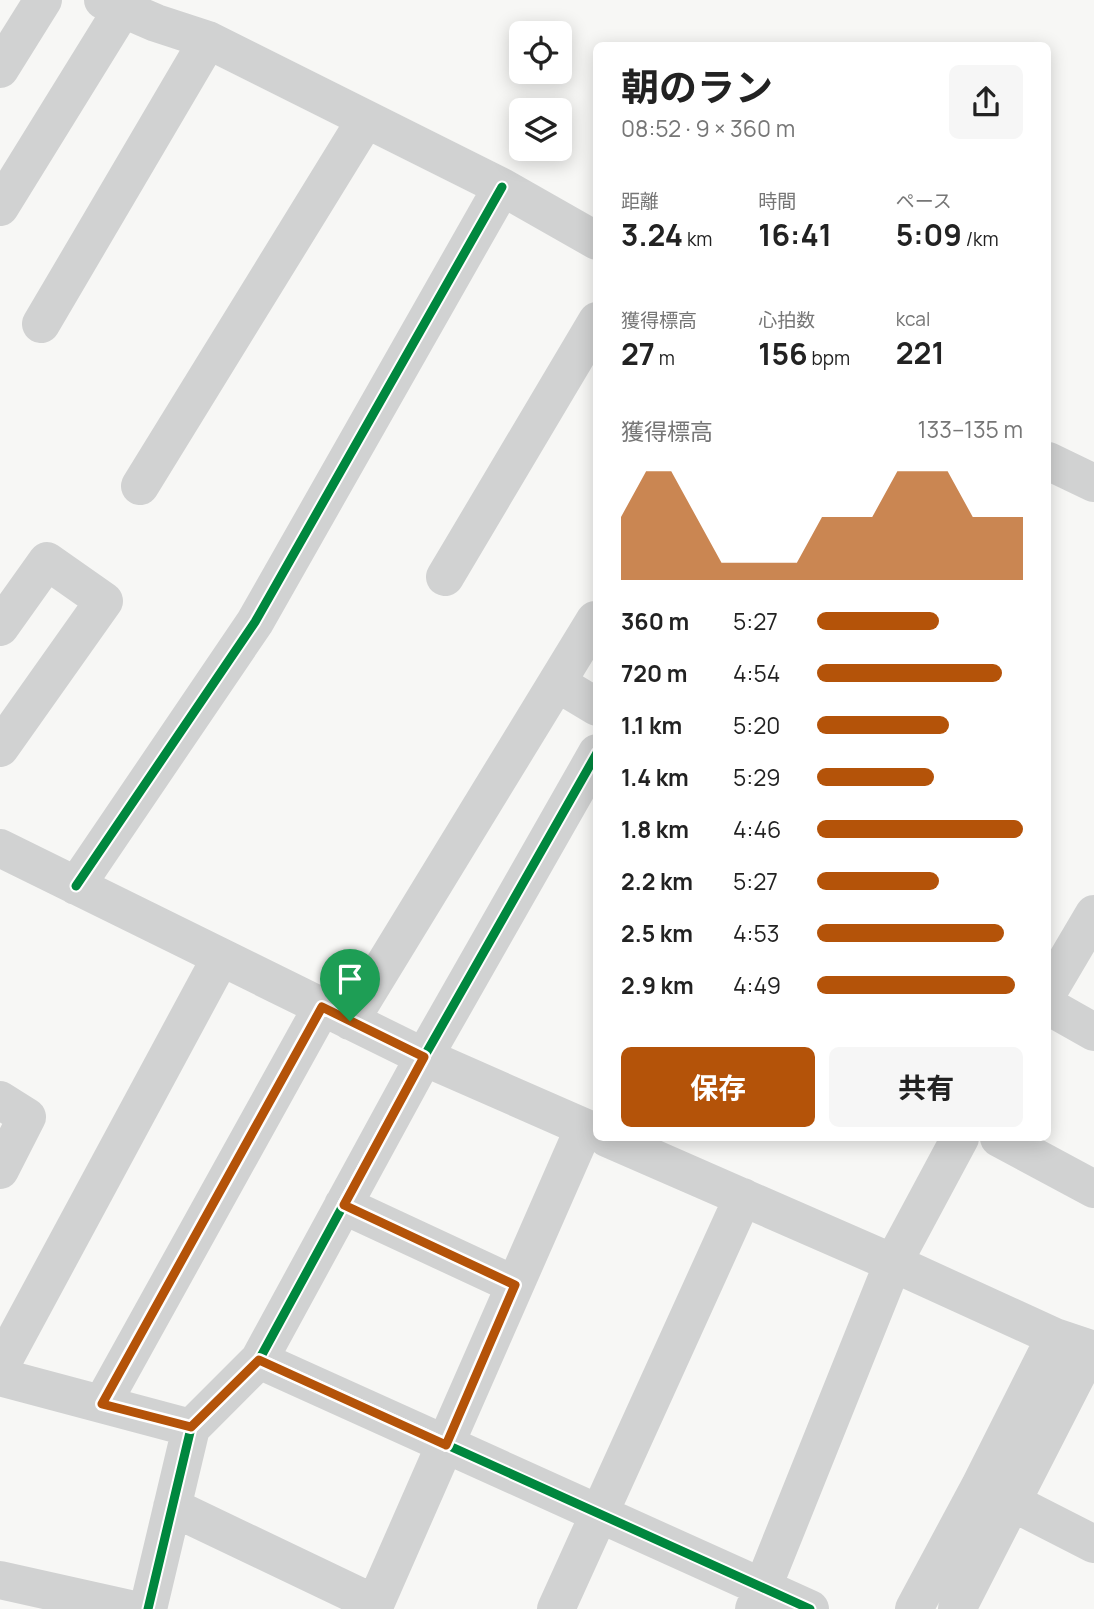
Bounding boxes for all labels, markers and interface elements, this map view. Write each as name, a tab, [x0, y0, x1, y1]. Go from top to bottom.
map controls	[509, 21, 572, 161]
button: locate	[509, 21, 572, 84]
text: 朝のラン	[621, 60, 773, 112]
button: share	[949, 65, 1023, 139]
button: layers	[509, 98, 572, 161]
text: 08:52 · 9 × 360 m	[621, 112, 795, 144]
text: 距離	[621, 188, 659, 214]
text: 時間	[758, 188, 796, 214]
text: ペース	[896, 188, 952, 214]
text: 3.24	[621, 214, 683, 255]
text: 16:41	[758, 214, 832, 255]
text: 5:09	[896, 214, 962, 255]
text: km	[683, 226, 712, 252]
text: /km	[962, 226, 999, 252]
text: kcal	[896, 306, 930, 332]
text: 獲得標高	[621, 307, 697, 333]
text: 心拍数	[758, 307, 815, 333]
text: 221	[896, 332, 945, 373]
text: 27	[621, 333, 655, 374]
text: 156	[758, 333, 808, 374]
text: m	[655, 345, 675, 371]
text: bpm	[808, 345, 850, 371]
text: 133–135 m	[918, 413, 1023, 445]
text: 獲得標高	[621, 415, 713, 447]
text: 360 m	[621, 605, 689, 637]
text: 5:27	[733, 605, 778, 637]
text: 720 m	[621, 657, 687, 689]
text: 4:54	[733, 657, 780, 689]
text: 1.1 km	[621, 709, 682, 741]
text: 5:20	[733, 709, 780, 741]
text: 1.4 km	[621, 761, 689, 793]
text: 5:29	[733, 761, 781, 793]
text: 1.8 km	[621, 813, 689, 845]
text: 4:46	[733, 813, 781, 845]
text: 2.2 km	[621, 865, 693, 897]
text: 5:27	[733, 865, 778, 897]
text: 2.5 km	[621, 917, 693, 949]
text: 4:53	[733, 917, 779, 949]
pin	[320, 949, 380, 1021]
icon: arrive	[331, 960, 369, 998]
text: 2.9 km	[621, 969, 694, 1001]
text: 4:49	[733, 969, 781, 1001]
button: 保存	[621, 1047, 815, 1127]
button: 共有	[829, 1047, 1023, 1127]

